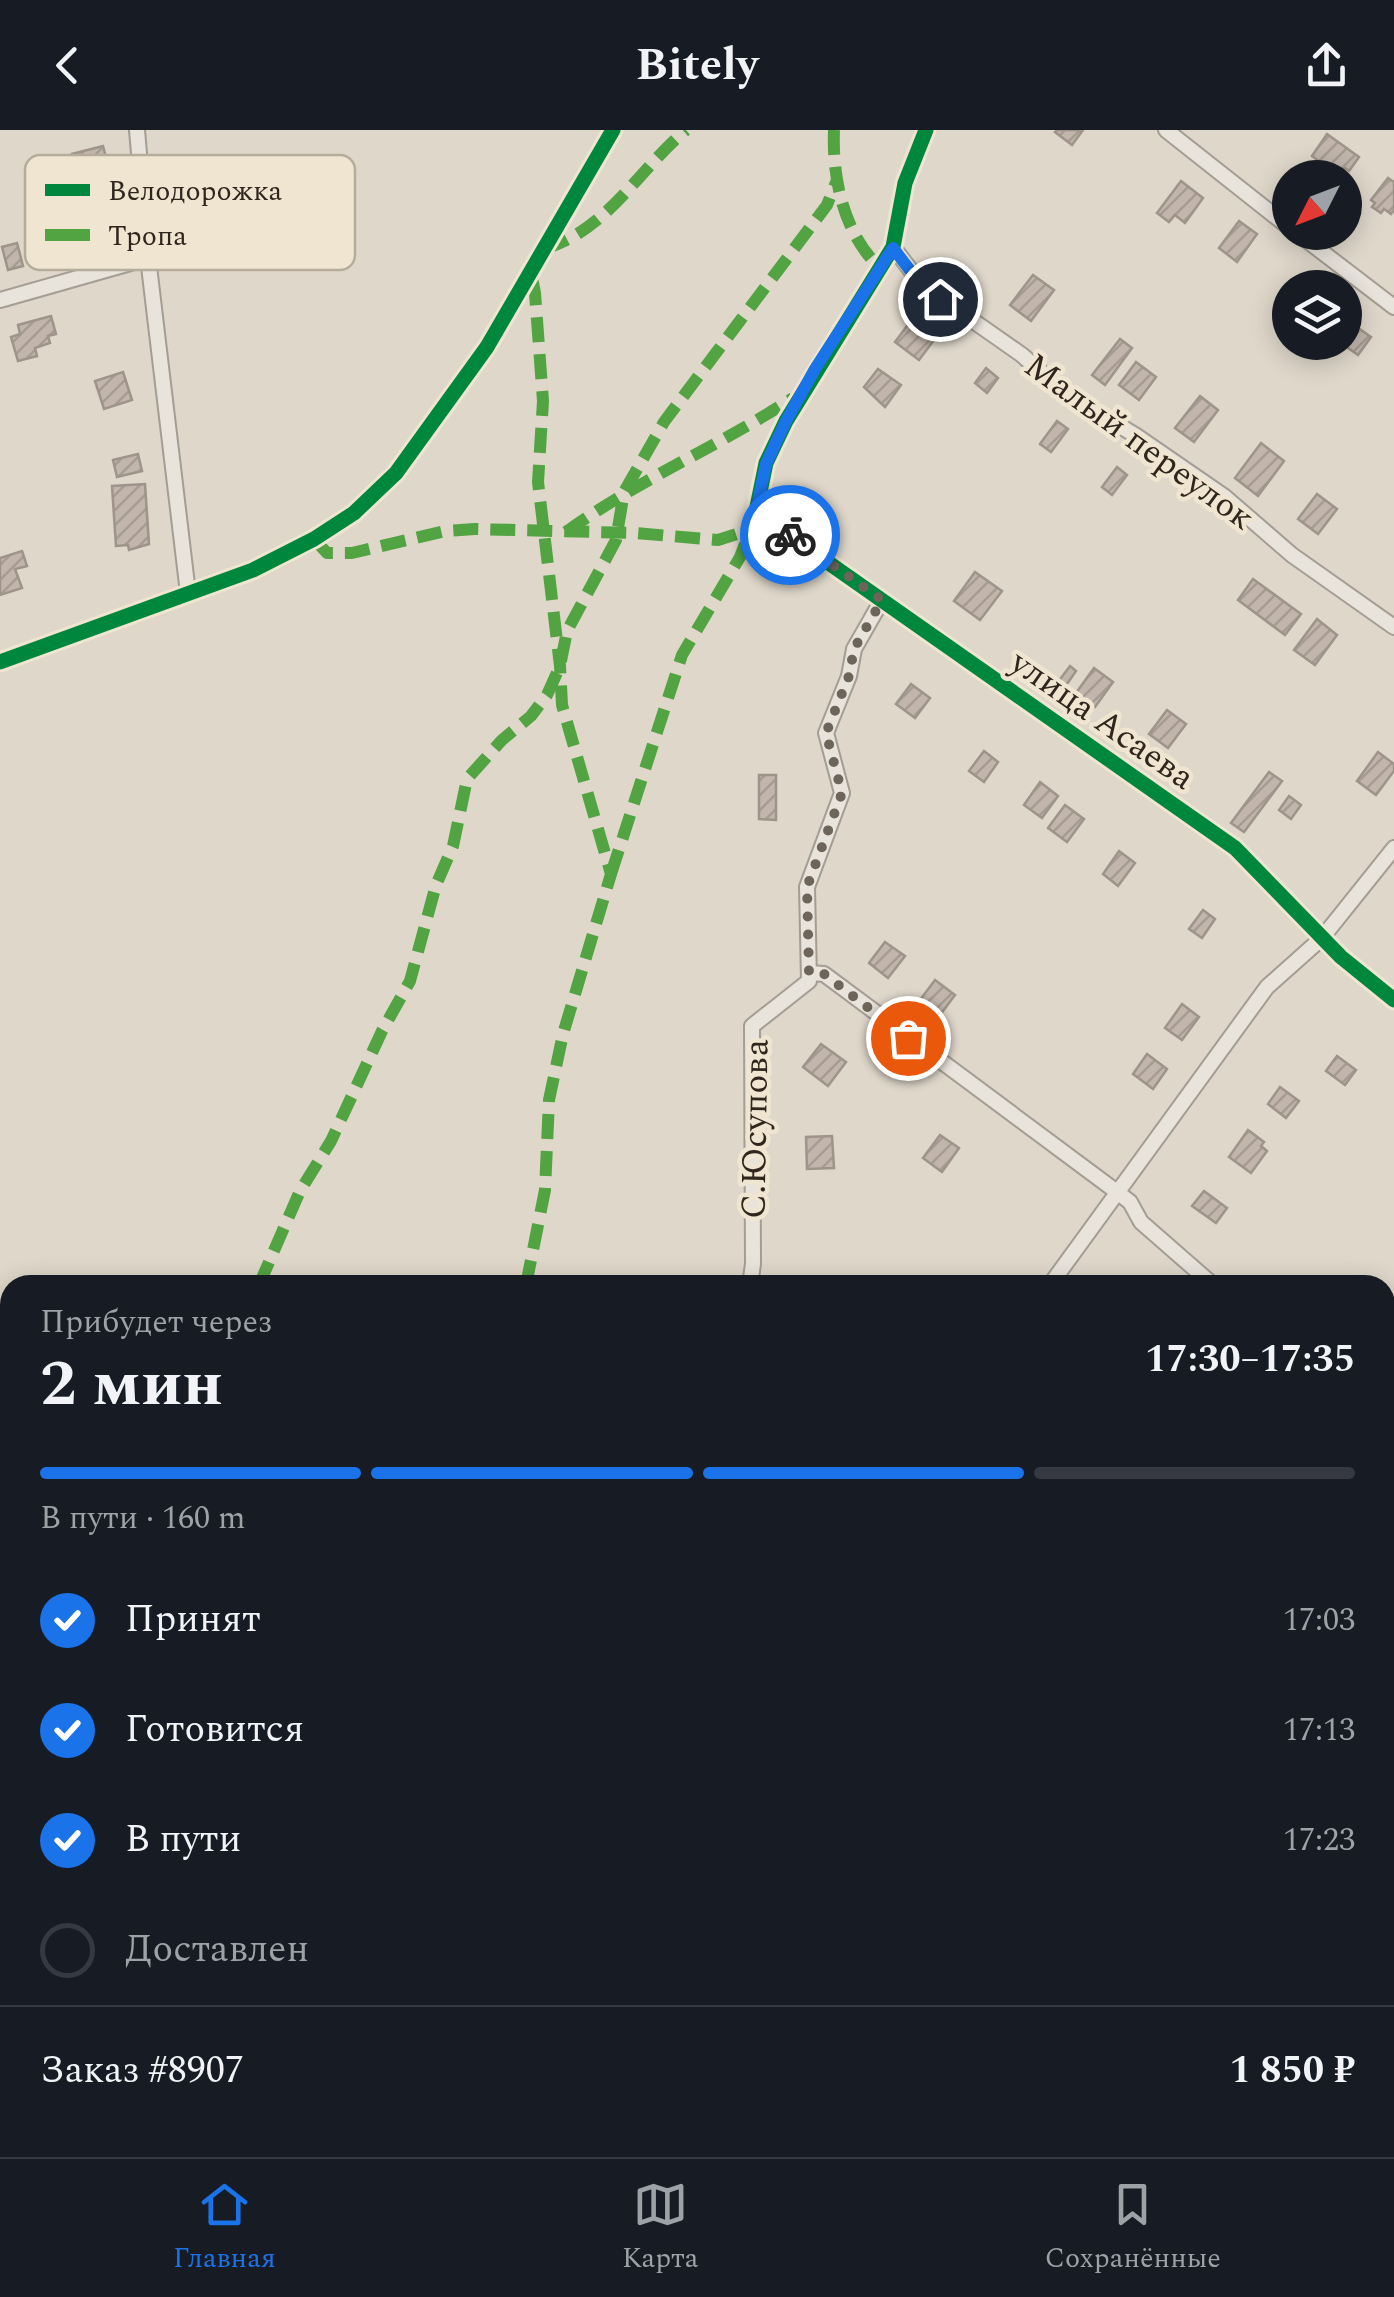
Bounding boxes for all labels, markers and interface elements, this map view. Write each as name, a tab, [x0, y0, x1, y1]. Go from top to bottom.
text: Bitely	[636, 31, 758, 100]
icon: back	[40, 38, 95, 93]
icon: share	[1299, 38, 1354, 93]
legend	[25, 155, 355, 270]
north arrow	[1272, 160, 1362, 250]
map controls	[1272, 160, 1362, 360]
text: Велодорожка	[108, 170, 282, 213]
text: Тропа	[108, 215, 187, 258]
pin	[898, 257, 983, 342]
button: layers	[1272, 270, 1362, 360]
icon: home	[913, 272, 968, 327]
street label: Малый переулок	[1013, 340, 1265, 544]
courier	[740, 485, 840, 585]
icon: bike	[763, 508, 818, 563]
street label: улица Асаева	[998, 636, 1205, 804]
pin	[866, 996, 951, 1081]
icon: bag	[881, 1011, 936, 1066]
street label: С.Юсупова	[727, 1039, 784, 1219]
text: Прибудет через	[40, 1298, 272, 1347]
text: 17:30–17:35	[1145, 1331, 1355, 1389]
text: 2 мин	[40, 1335, 223, 1434]
text: В пути · 160 m	[40, 1494, 246, 1543]
text: Принят	[125, 1591, 261, 1649]
icon: check	[40, 1593, 95, 1648]
text: 17:03	[1283, 1596, 1355, 1645]
text: Готовится	[125, 1701, 304, 1759]
icon: check	[40, 1703, 95, 1758]
text: 17:13	[1283, 1706, 1355, 1755]
text: В пути	[125, 1811, 241, 1869]
icon: check	[40, 1813, 95, 1868]
text: 17:23	[1283, 1816, 1355, 1865]
text: Доставлен	[125, 1921, 309, 1979]
text: Заказ #8907	[40, 2042, 244, 2100]
text: 1 850 ₽	[1229, 2042, 1355, 2100]
tab: Главная	[173, 2177, 276, 2280]
tab: Карта	[622, 2177, 699, 2280]
tab: Сохранённые	[1045, 2177, 1221, 2280]

